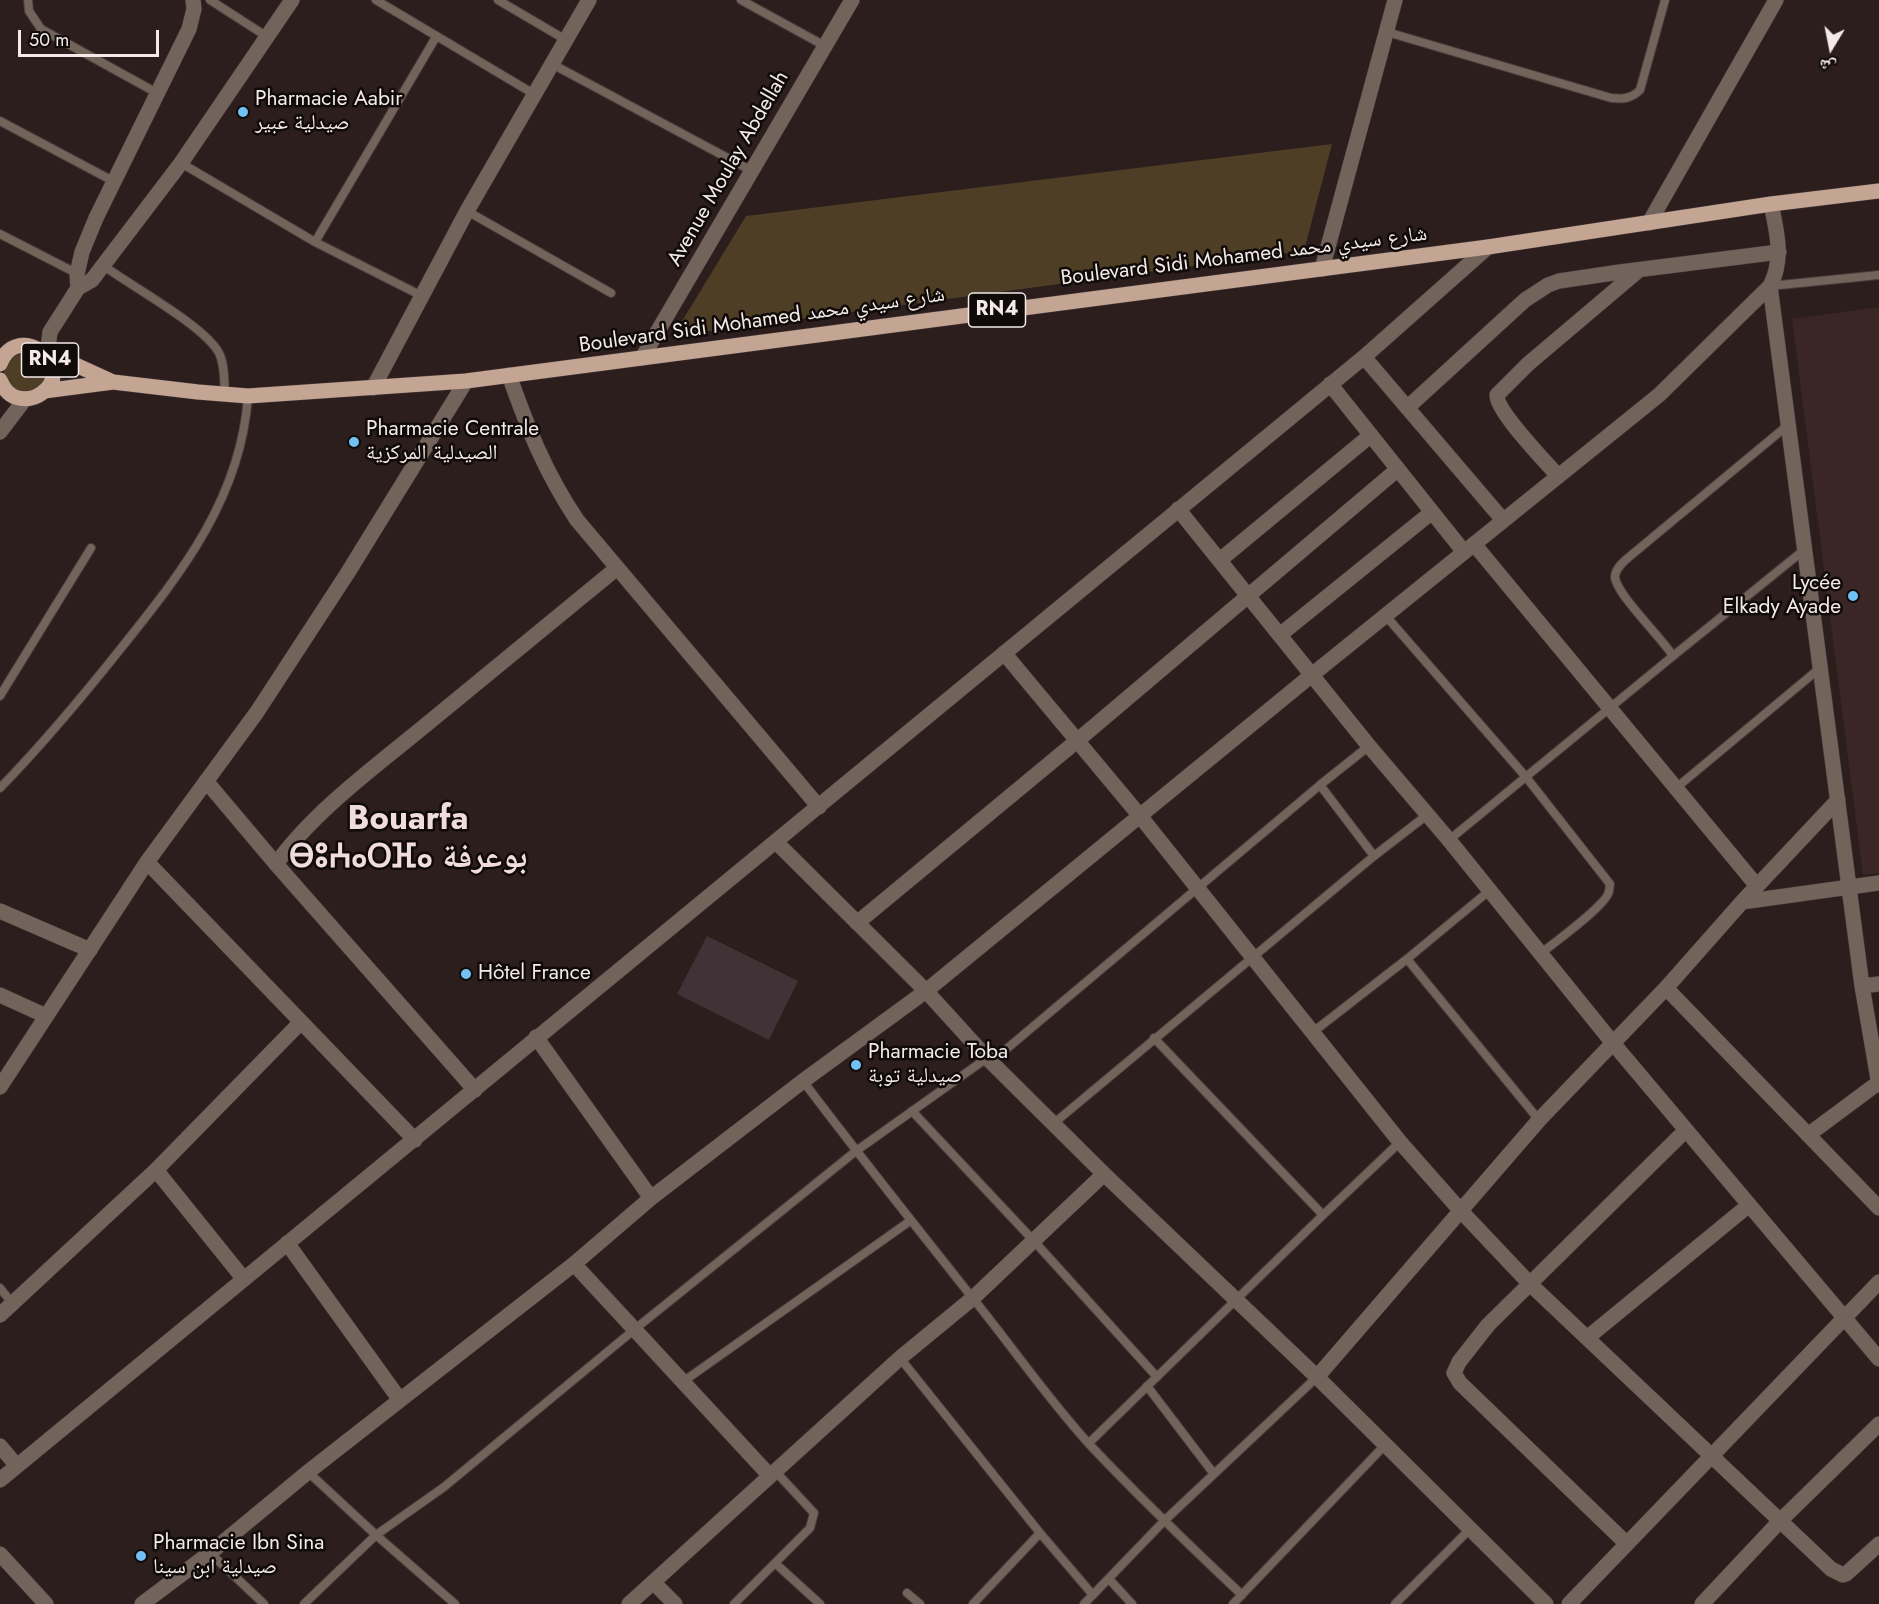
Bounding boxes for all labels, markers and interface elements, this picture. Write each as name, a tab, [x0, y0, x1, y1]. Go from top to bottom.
scale bar	[21, 18, 162, 56]
north arrow	[1801, 18, 1861, 78]
text: 50 m	[29, 27, 69, 53]
text: ش	[1817, 53, 1838, 79]
street label: Avenue Moulay Abdellah	[663, 67, 795, 271]
place label: Pharmacie Aabir صيدلية عبير	[255, 87, 403, 137]
marker: Pharmacie Aabir صيدلية عبير	[236, 105, 250, 119]
street label: Boulevard Sidi Mohamed شارع سيدي محمد	[1059, 222, 1429, 292]
street label: Boulevard Sidi Mohamed شارع سيدي محمد	[577, 283, 947, 359]
road number: RN4	[968, 293, 1026, 327]
road number: RN4	[22, 343, 78, 377]
place label: Pharmacie Centrale الصيدلية المركزية	[366, 417, 539, 467]
marker: Pharmacie Centrale الصيدلية المركزية	[347, 435, 361, 449]
place label: Lycée Elkady Ayade	[1723, 571, 1841, 621]
marker: Lycée Elkady Ayade	[1846, 589, 1860, 603]
district label: Bouarfa ⴱⵓⵄⴰⵔⴼⴰ بوعرفة	[289, 801, 527, 879]
place label: Hôtel France	[478, 961, 591, 987]
marker: Hôtel France	[459, 967, 473, 981]
place label: Pharmacie Toba صيدلية توبة	[868, 1040, 1008, 1090]
marker: Pharmacie Toba صيدلية توبة	[849, 1058, 863, 1072]
place label: Pharmacie Ibn Sina صيدلية ابن سينا	[153, 1531, 324, 1581]
marker: Pharmacie Ibn Sina صيدلية ابن سينا	[134, 1549, 148, 1563]

